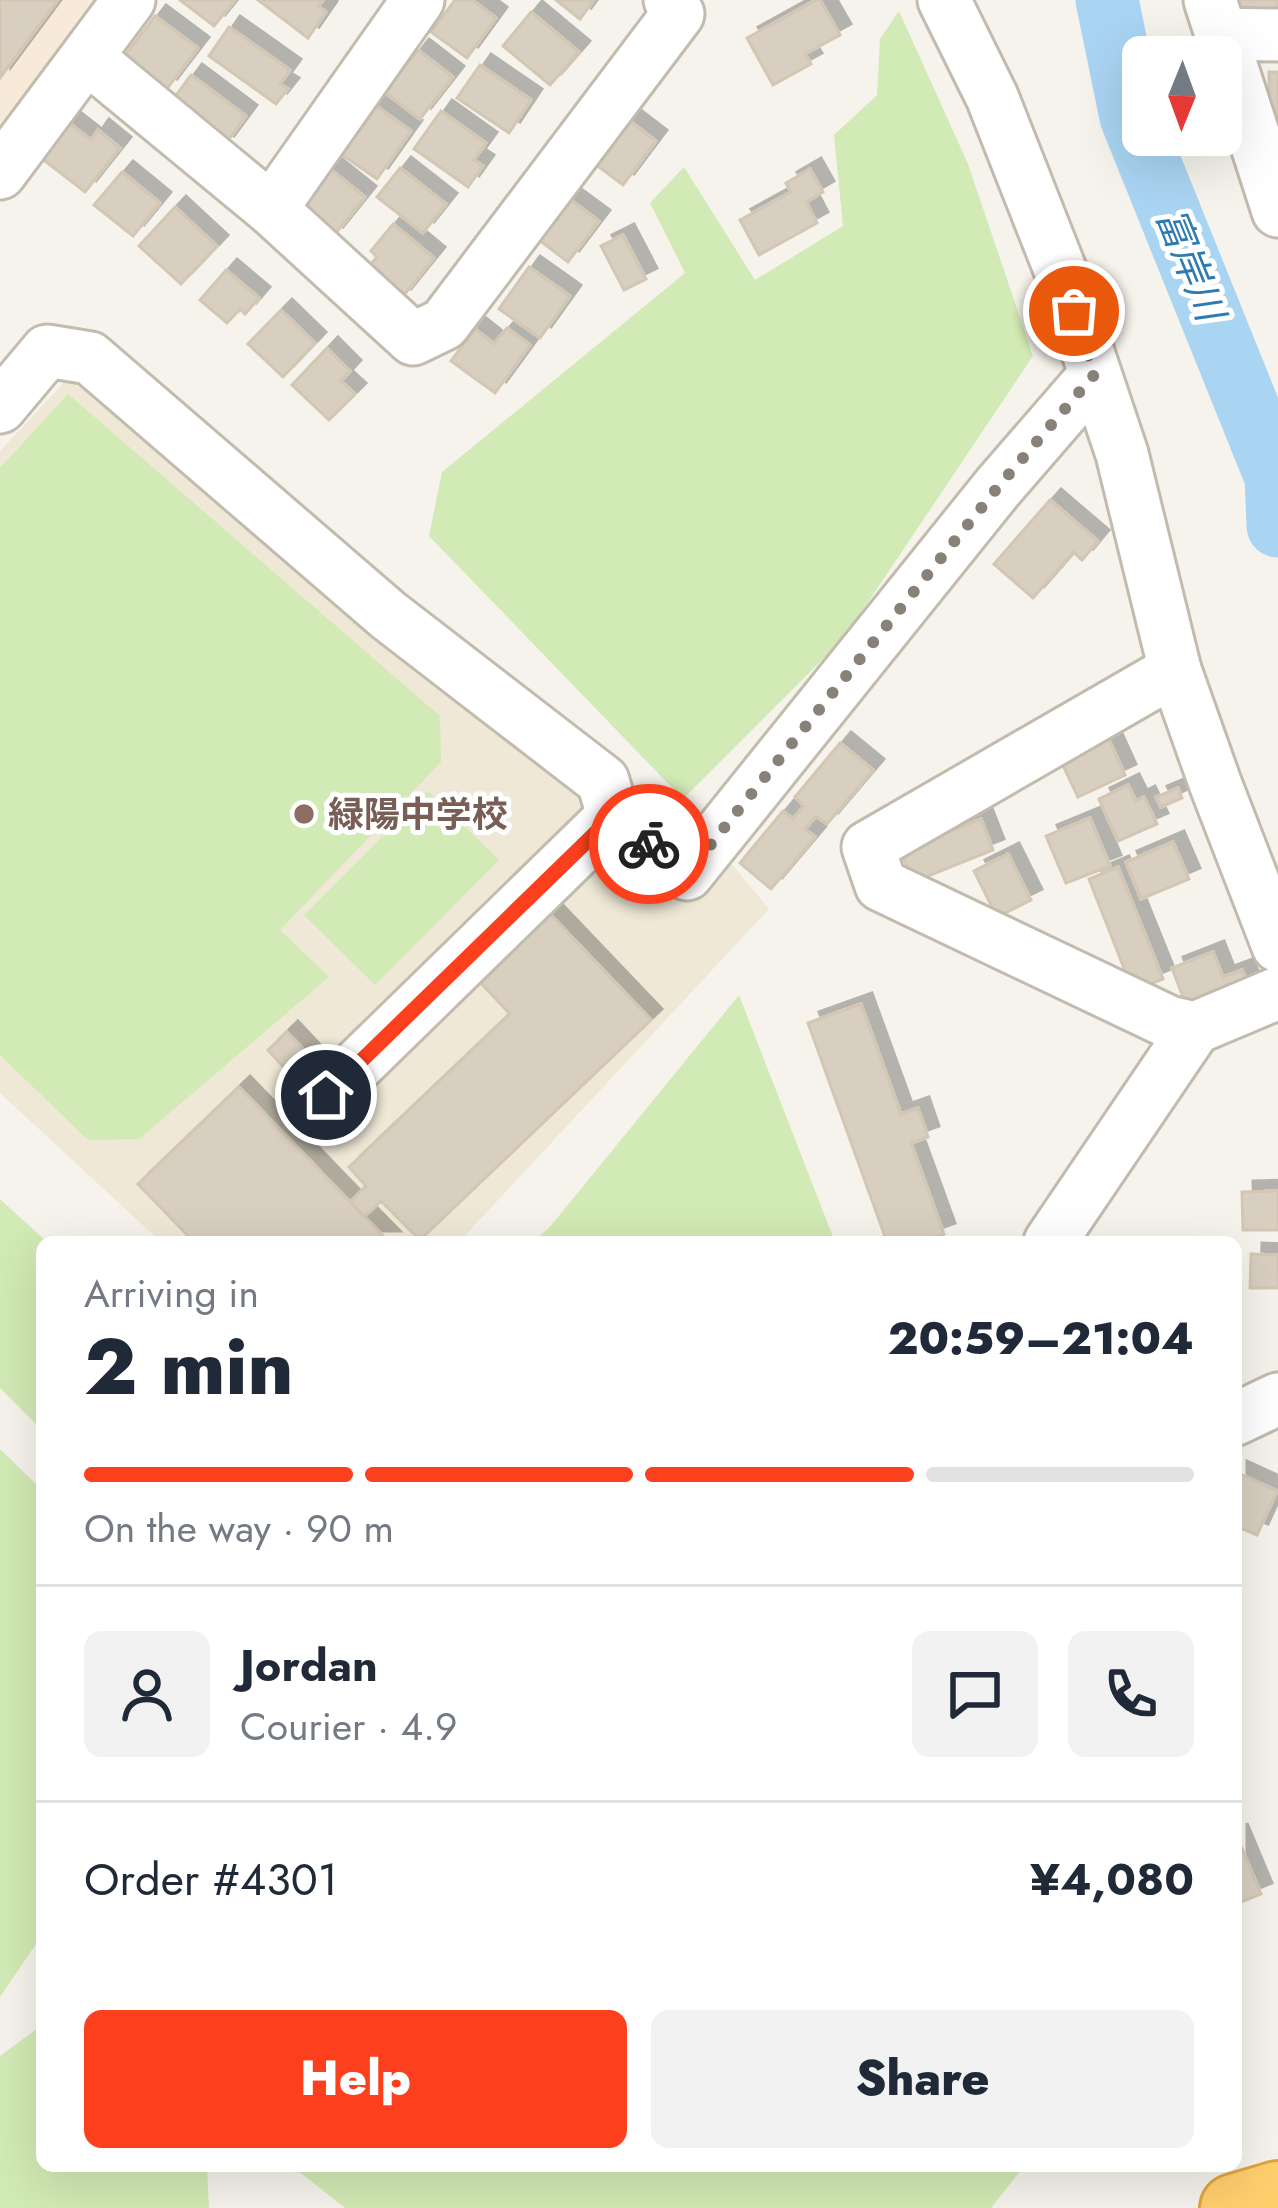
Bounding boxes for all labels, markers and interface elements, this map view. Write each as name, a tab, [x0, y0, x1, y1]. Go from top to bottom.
north arrow	[1122, 36, 1242, 156]
map controls	[1122, 36, 1242, 156]
water label: 富岸川	[1142, 199, 1240, 333]
pin	[1023, 260, 1125, 362]
icon: bag	[1041, 278, 1107, 344]
courier	[589, 784, 709, 904]
place label: 緑陽中学校	[328, 788, 508, 840]
marker: 緑陽中学校	[291, 801, 317, 827]
icon: bike	[616, 811, 682, 877]
pin	[275, 1044, 377, 1146]
icon: home	[293, 1062, 359, 1128]
text: Arriving in	[84, 1265, 259, 1322]
text: 20:59–21:04	[888, 1306, 1194, 1371]
text: 2 min	[84, 1311, 293, 1423]
text: On the way · 90 m	[84, 1500, 394, 1557]
button: person	[84, 1631, 210, 1757]
button: chat	[912, 1631, 1038, 1757]
button: phone	[1068, 1631, 1194, 1757]
text: Jordan	[240, 1633, 378, 1698]
text: Courier · 4.9	[240, 1698, 457, 1755]
text: Order #4301	[84, 1847, 338, 1912]
text: ¥4,080	[1030, 1847, 1194, 1912]
button: Help	[84, 2010, 627, 2148]
button: Share	[651, 2010, 1194, 2148]

